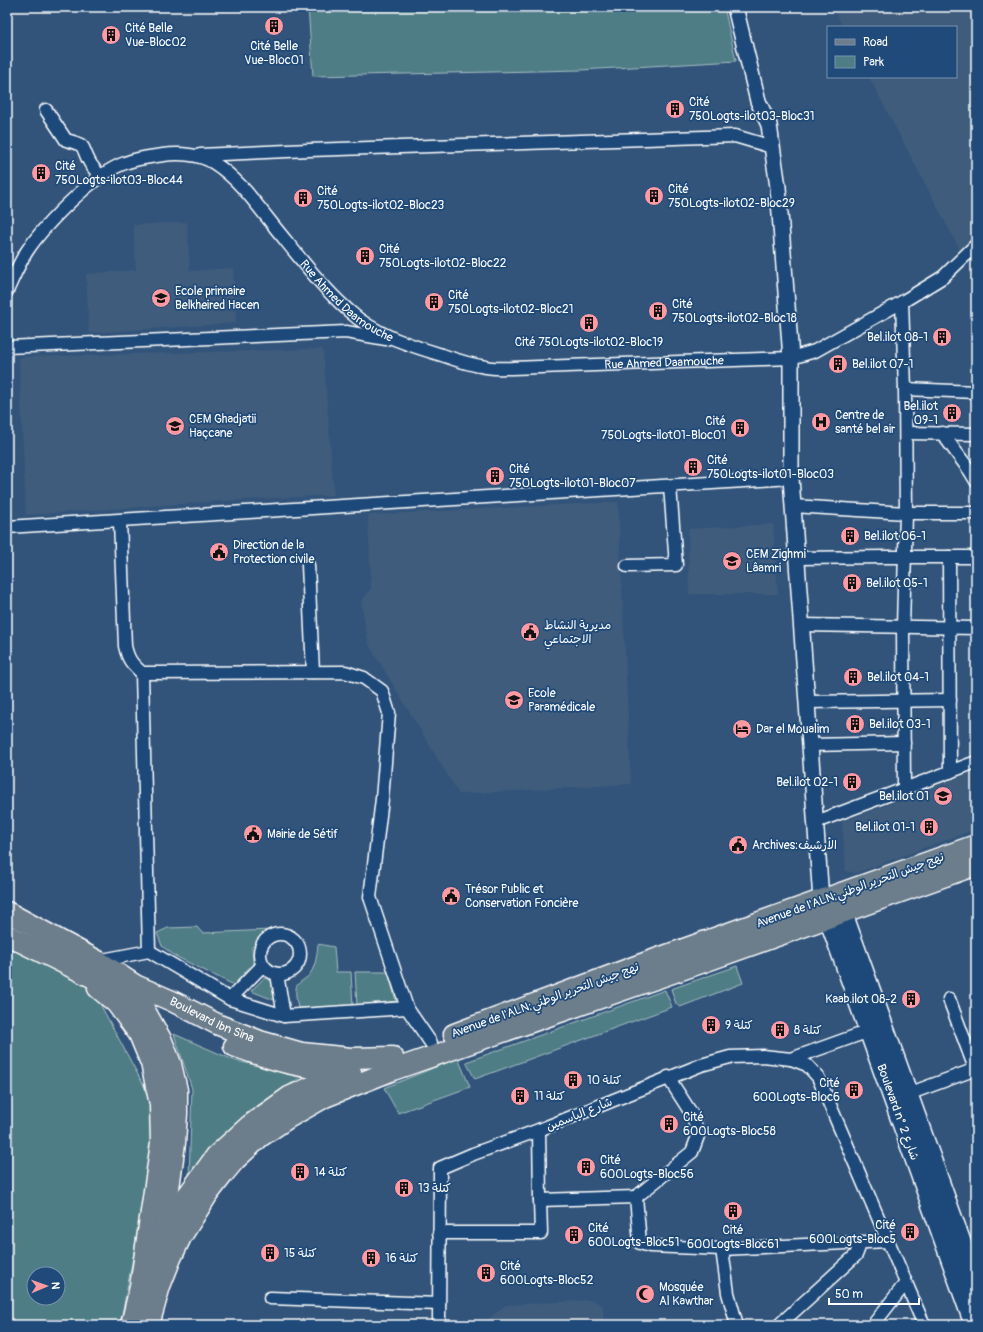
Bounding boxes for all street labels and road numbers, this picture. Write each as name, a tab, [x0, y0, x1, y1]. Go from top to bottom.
street label: Rue Ahmed Daamouche	[296, 257, 395, 345]
street label: Rue Ahmed Daamouche	[604, 353, 724, 373]
street label: Avenue de l'ALN;نهج جيش التحرير الوطني	[754, 849, 947, 934]
street label: Avenue de l'ALN;نهج جيش التحرير الوطني	[449, 959, 642, 1044]
street label: Boulevard Ibn Sina	[167, 994, 257, 1046]
street label: Boulevard n° شارع 2	[872, 1062, 922, 1163]
street label: شارع الياسمين	[544, 1094, 615, 1135]

